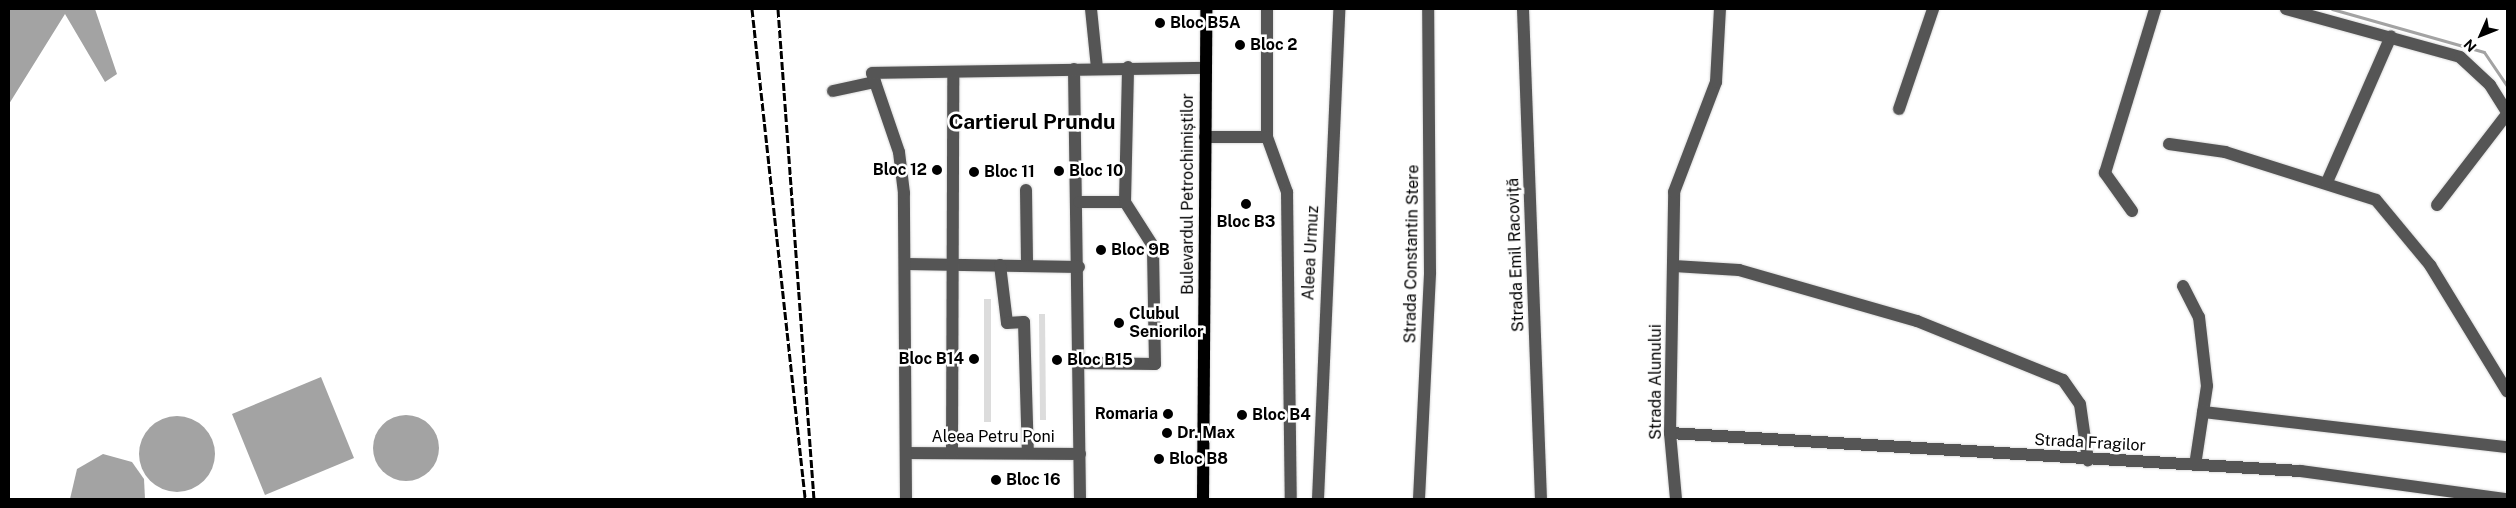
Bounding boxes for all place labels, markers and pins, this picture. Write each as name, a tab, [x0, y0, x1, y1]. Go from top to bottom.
place label: Bloc B5A	[1170, 13, 1241, 33]
marker: Bloc B5A	[1154, 17, 1166, 29]
place label: Bloc 2	[1250, 35, 1297, 55]
marker: Bloc 2	[1234, 39, 1246, 51]
place label: Bloc 12	[873, 160, 927, 180]
place label: Bloc 10	[1069, 161, 1123, 181]
place label: Bloc 11	[984, 162, 1035, 182]
marker: Bloc 12	[931, 164, 943, 176]
marker: Bloc 10	[1053, 165, 1065, 177]
marker: Bloc 11	[968, 166, 980, 178]
marker: Bloc B3	[1240, 198, 1252, 210]
place label: Bloc B3	[1217, 212, 1275, 232]
place label: Bloc 9B	[1111, 240, 1170, 260]
marker: Bloc 9B	[1095, 244, 1107, 256]
place label: Clubul Seniorilor	[1129, 304, 1204, 342]
marker: Clubul Seniorilor	[1113, 317, 1125, 329]
place label: Bloc B14	[898, 349, 964, 369]
place label: Bloc B15	[1067, 350, 1133, 370]
marker: Bloc B14	[968, 353, 980, 365]
marker: Bloc B15	[1051, 354, 1063, 366]
place label: Romaria	[1095, 404, 1158, 424]
place label: Bloc B4	[1252, 405, 1311, 425]
marker: Romaria	[1162, 408, 1174, 420]
marker: Bloc B4	[1236, 409, 1248, 421]
place label: Dr. Max	[1177, 423, 1235, 443]
marker: Dr. Max	[1161, 427, 1173, 439]
place label: Bloc B8	[1169, 449, 1228, 469]
marker: Bloc B8	[1153, 453, 1165, 465]
place label: Bloc 16	[1006, 470, 1061, 490]
marker: Bloc 16	[990, 474, 1002, 486]

